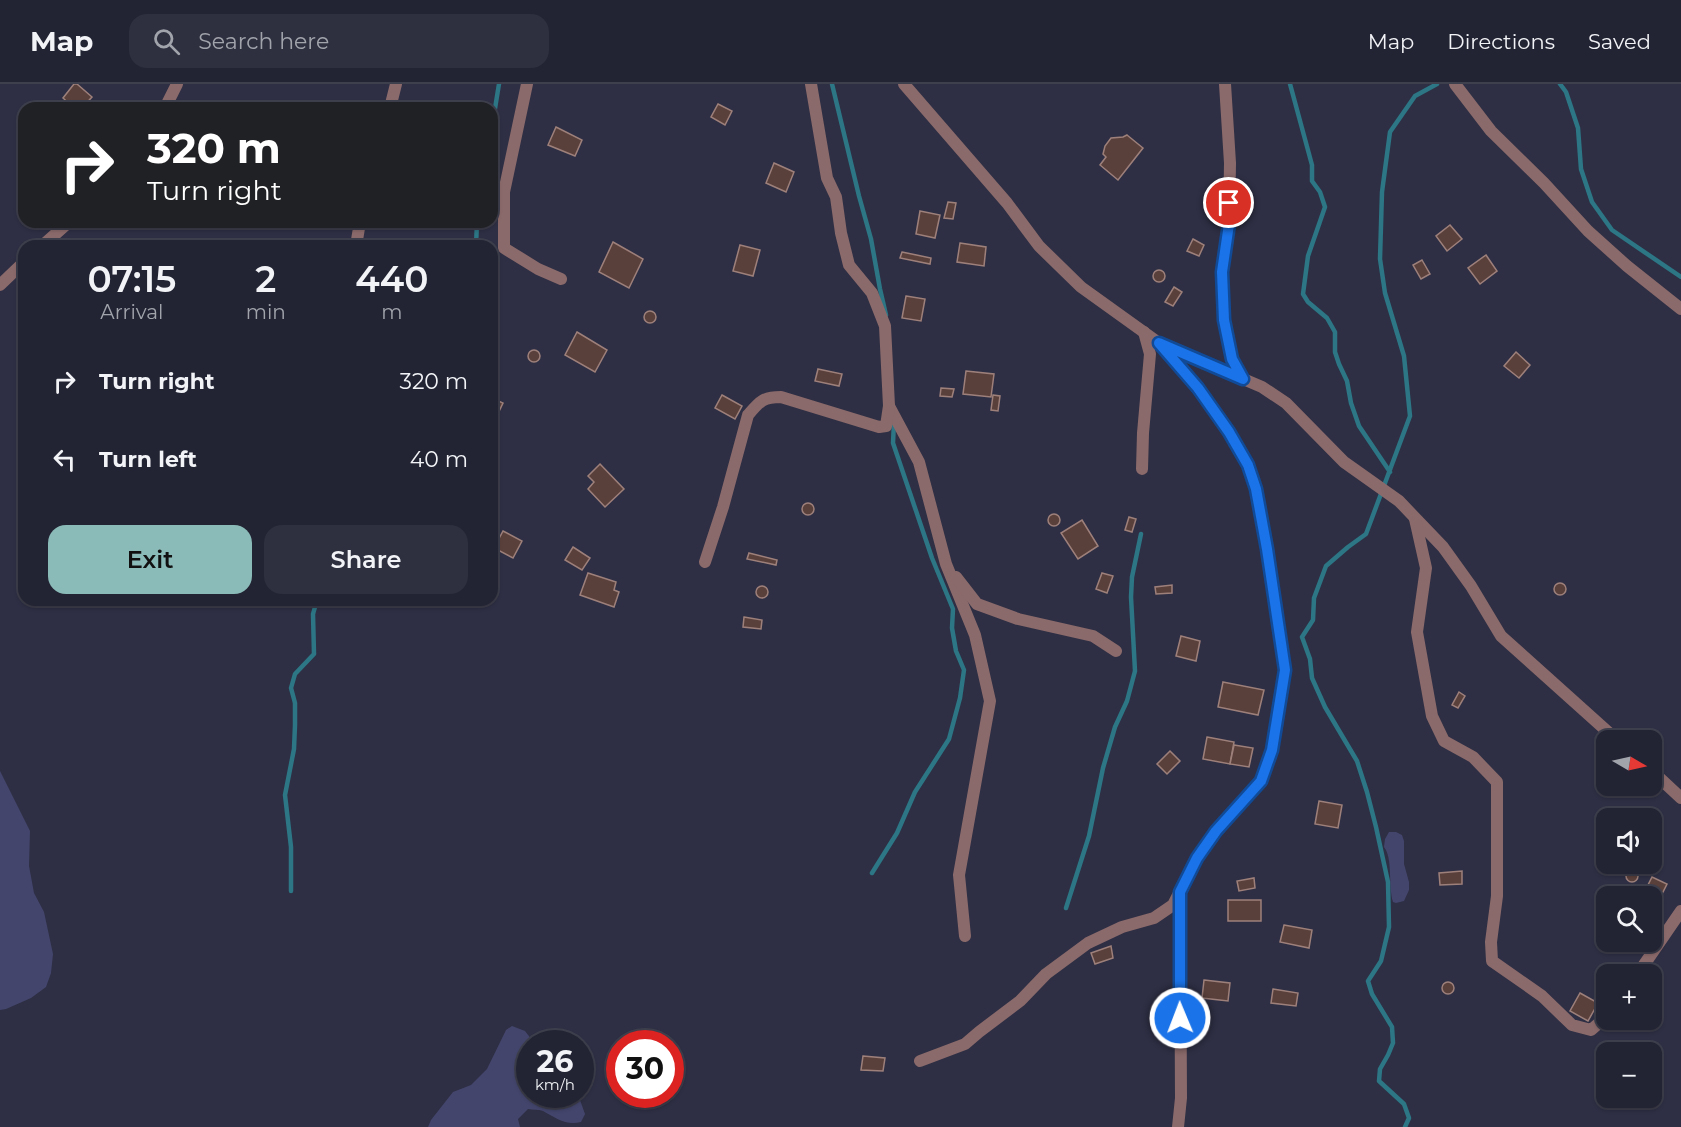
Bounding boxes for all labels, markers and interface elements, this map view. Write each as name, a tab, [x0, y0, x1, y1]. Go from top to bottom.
search box	[129, 14, 549, 68]
text: Map	[30, 24, 93, 58]
icon: search	[150, 25, 183, 58]
text: Search here	[198, 28, 329, 55]
text: Map	[1368, 29, 1414, 54]
text: Directions	[1447, 29, 1555, 54]
text: Saved	[1588, 29, 1651, 54]
text: 320 m	[147, 122, 281, 174]
icon: right	[48, 126, 126, 204]
text: Turn right	[147, 174, 282, 207]
pin	[1203, 177, 1254, 228]
icon: arrive	[1212, 186, 1245, 219]
text: 07:15	[88, 257, 176, 301]
text: 2	[255, 257, 276, 301]
text: 440	[355, 257, 428, 301]
text: Arrival	[100, 300, 163, 324]
text: min	[246, 300, 286, 324]
text: m	[381, 300, 403, 324]
icon: right	[48, 365, 81, 398]
text: Turn right	[99, 368, 214, 395]
text: 320 m	[400, 368, 468, 395]
icon: left	[48, 443, 81, 476]
text: Turn left	[99, 446, 197, 473]
text: 40 m	[410, 446, 468, 473]
button: Exit	[48, 525, 252, 594]
button: Share	[264, 525, 468, 594]
north arrow	[1596, 730, 1662, 796]
map controls	[1596, 730, 1662, 1108]
button: sound	[1596, 808, 1662, 874]
button: search	[1596, 886, 1662, 952]
button: +	[1596, 964, 1662, 1030]
position arrow	[1148, 986, 1212, 1050]
speed limit sign: 30	[606, 1030, 684, 1108]
button: −	[1596, 1042, 1662, 1108]
text: 26	[537, 1043, 573, 1080]
text: km/h	[535, 1075, 575, 1094]

